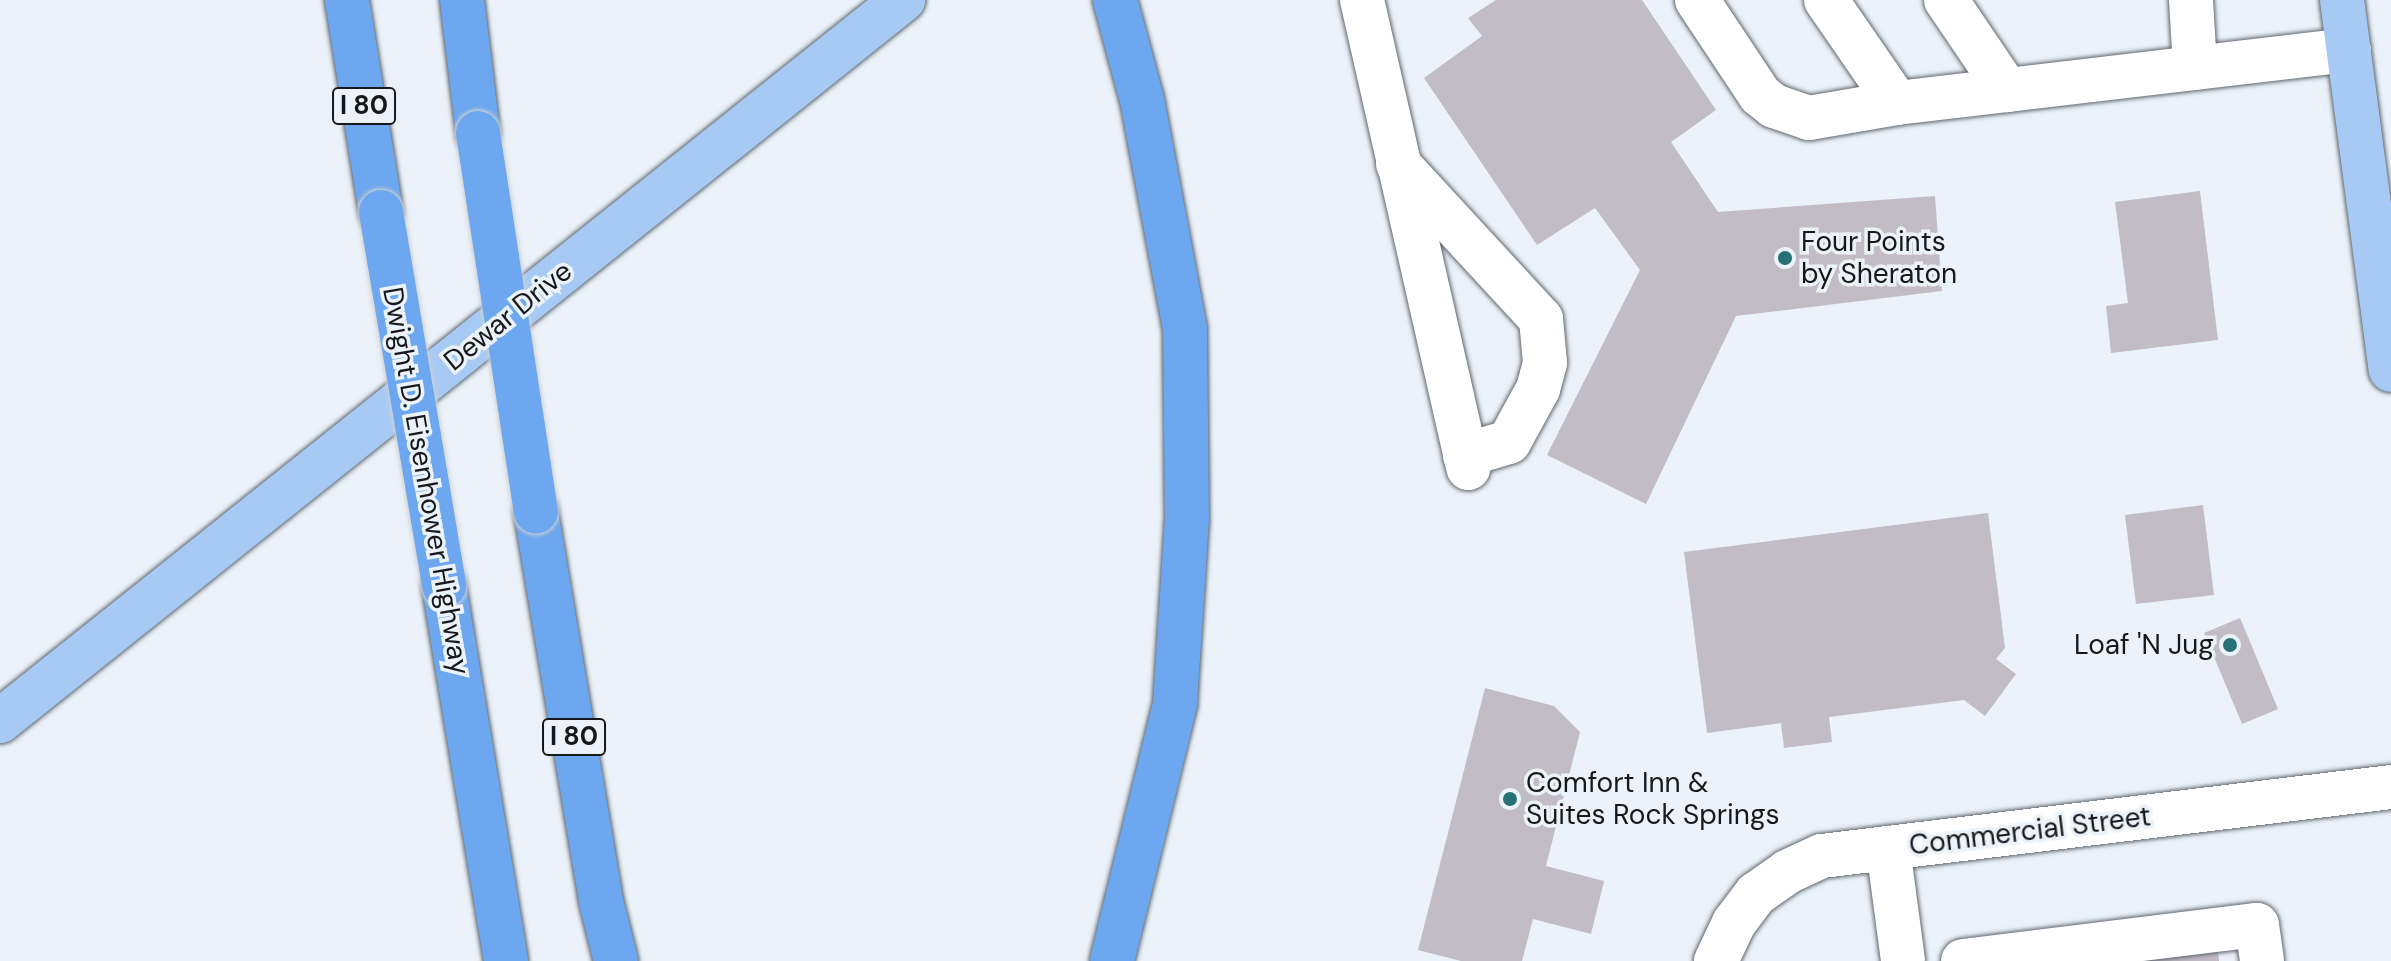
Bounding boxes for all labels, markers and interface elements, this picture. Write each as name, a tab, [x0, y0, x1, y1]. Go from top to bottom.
road number: I 80	[332, 84, 396, 128]
place label: Four Points by Sheraton	[1801, 225, 1957, 291]
marker: Four Points by Sheraton	[1776, 249, 1794, 267]
street label: Dewar Drive	[437, 254, 579, 378]
street label: Dwight D. Eisenhower Highway	[375, 285, 477, 677]
place label: Loaf 'N Jug	[2074, 628, 2214, 662]
marker: Loaf 'N Jug	[2221, 636, 2239, 654]
road number: I 80	[542, 715, 606, 759]
place label: Comfort Inn & Suites Rock Springs	[1526, 766, 1780, 832]
marker: Comfort Inn & Suites Rock Springs	[1501, 790, 1519, 808]
street label: Commercial Street	[1907, 799, 2153, 863]

